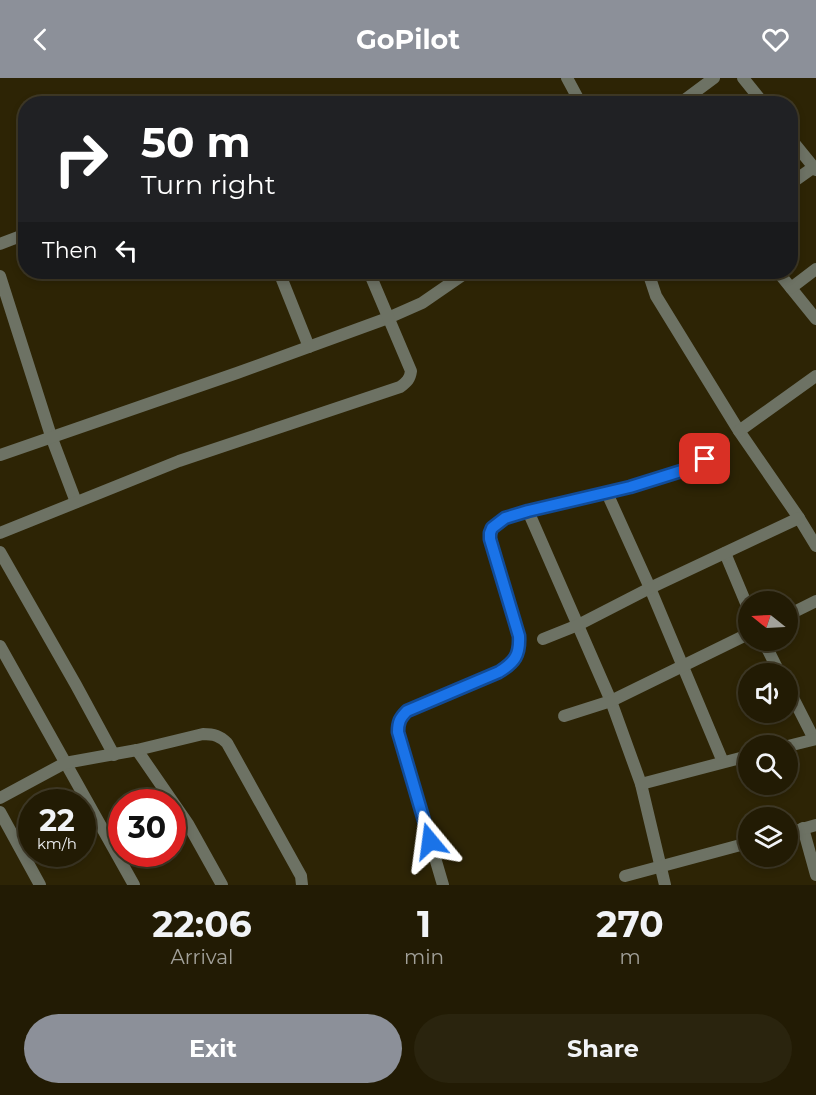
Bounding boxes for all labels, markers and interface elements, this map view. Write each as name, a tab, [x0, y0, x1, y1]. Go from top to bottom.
icon: back	[24, 23, 57, 56]
text: GoPilot	[356, 23, 460, 56]
icon: heart	[759, 23, 792, 56]
text: 50 m	[141, 116, 250, 168]
icon: right	[42, 120, 120, 198]
text: Turn right	[141, 168, 276, 201]
icon: left	[110, 234, 143, 267]
text: Then	[42, 237, 98, 264]
pin	[679, 433, 730, 484]
icon: arrive	[688, 442, 721, 475]
north arrow	[738, 591, 798, 651]
map controls	[738, 591, 798, 867]
button: sound	[738, 663, 798, 723]
button: search	[738, 735, 798, 795]
speed limit sign: 30	[108, 789, 186, 867]
text: 22	[39, 802, 75, 839]
button: layers	[738, 807, 798, 867]
position arrow	[398, 809, 462, 873]
text: km/h	[37, 834, 77, 853]
text: 22:06	[152, 902, 252, 946]
text: 1	[417, 902, 431, 946]
text: 270	[596, 902, 664, 946]
text: Arrival	[170, 945, 234, 969]
text: min	[404, 945, 444, 969]
text: m	[619, 945, 641, 969]
button: Exit	[24, 1014, 402, 1083]
button: Share	[414, 1014, 792, 1083]

